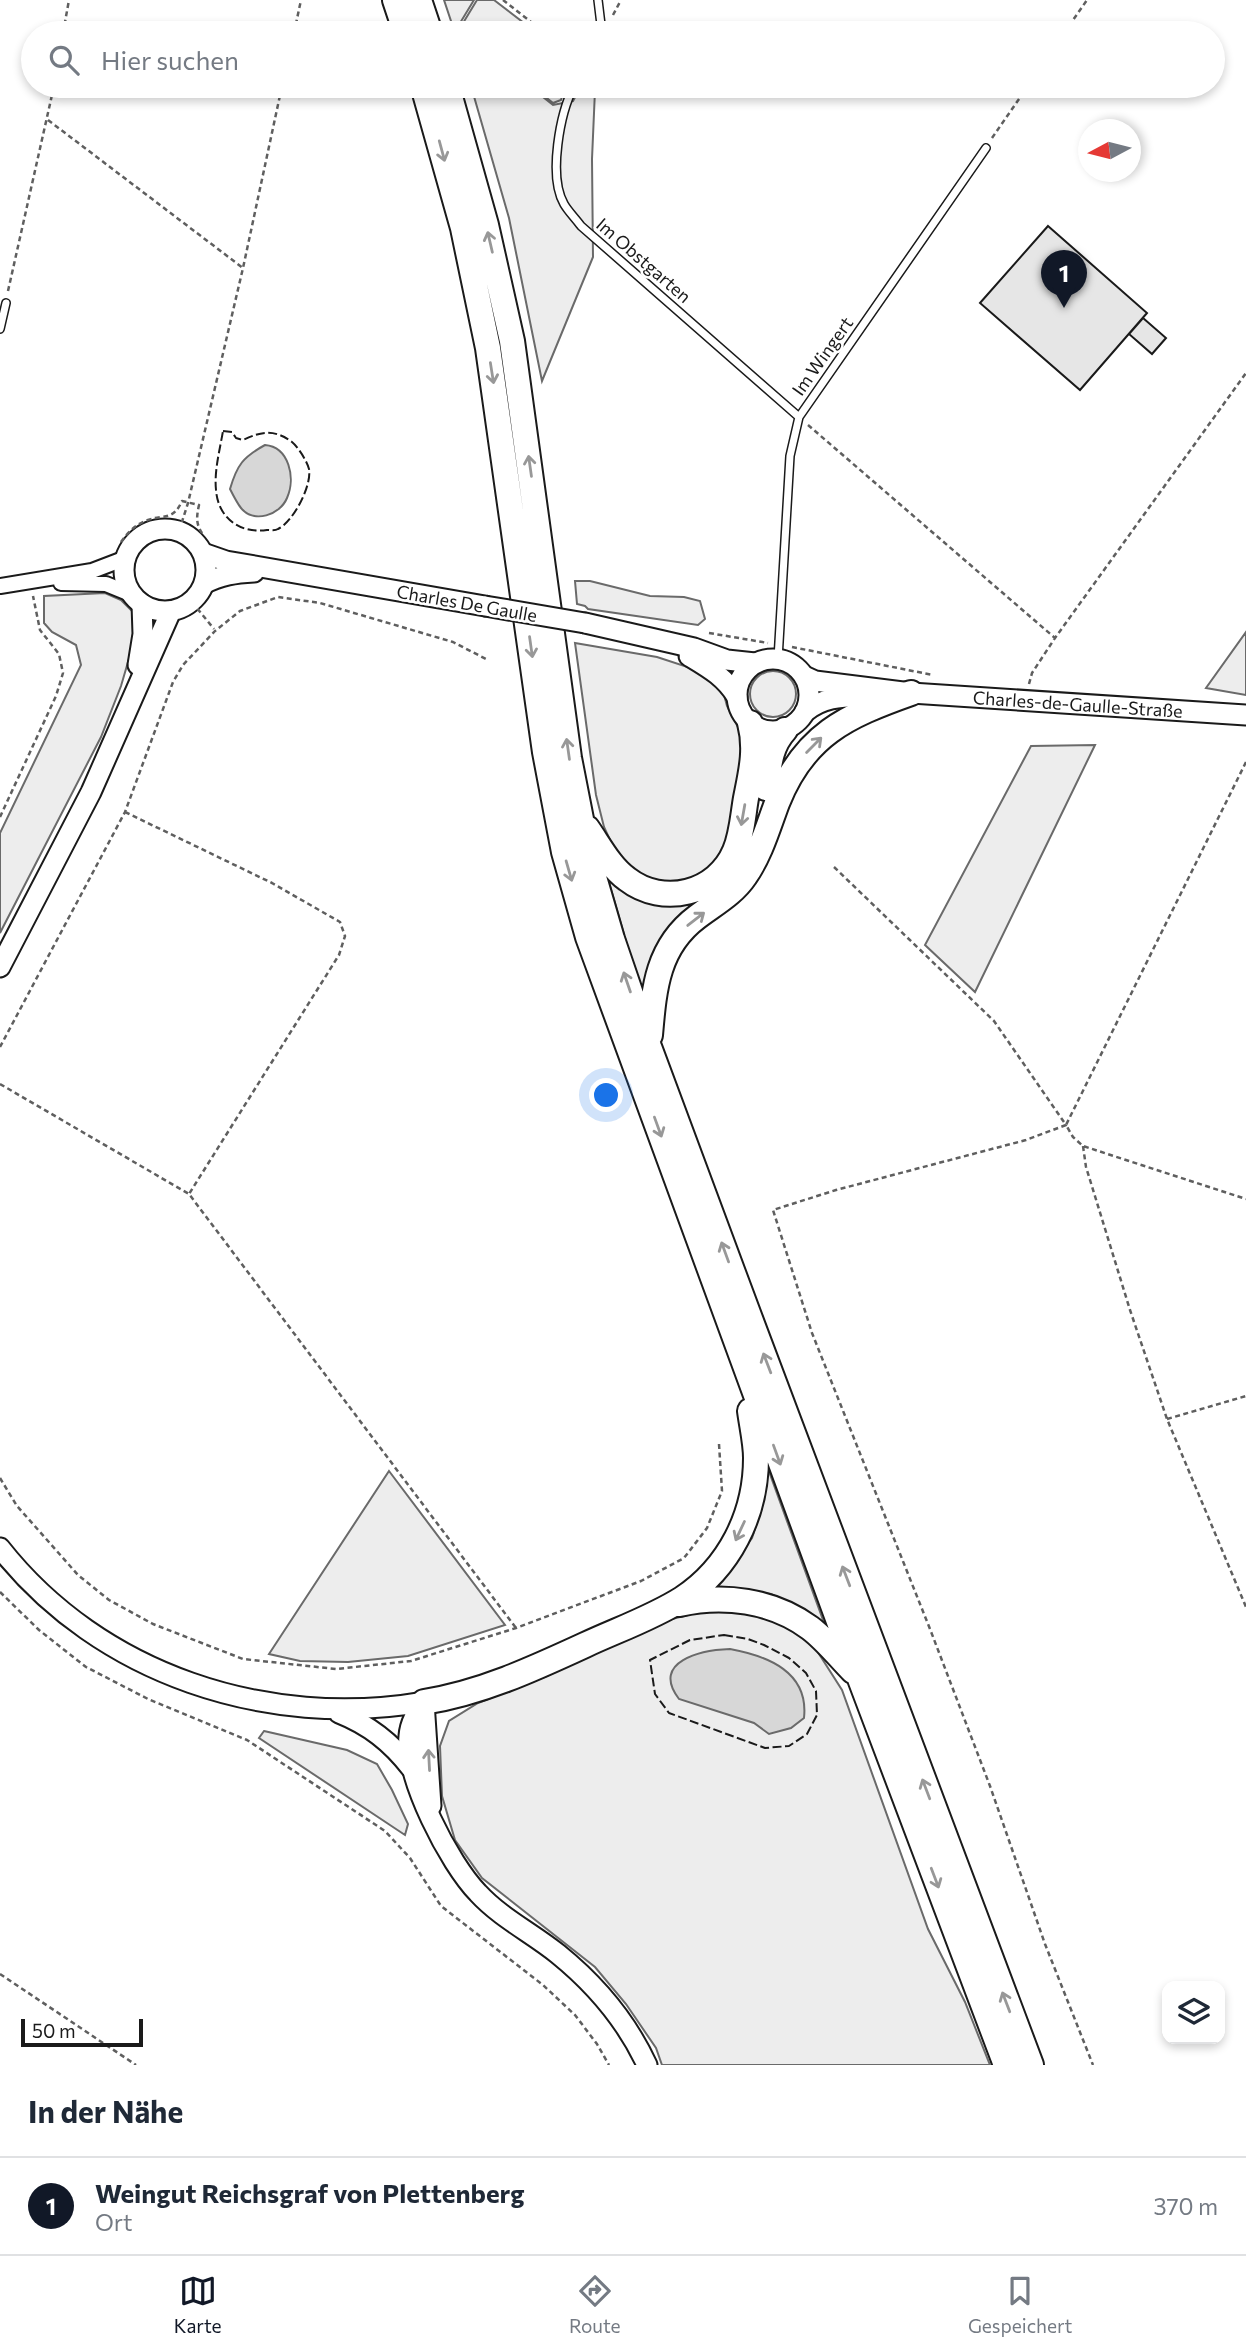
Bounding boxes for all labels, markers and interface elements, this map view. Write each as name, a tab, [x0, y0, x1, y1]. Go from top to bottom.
search box	[21, 21, 1225, 98]
icon: search	[45, 41, 83, 79]
text: Hier suchen	[101, 44, 239, 75]
north arrow	[1078, 119, 1141, 182]
one-way arrow	[436, 139, 449, 162]
street label: Im Obstgarten	[592, 213, 696, 307]
one-way arrow	[483, 231, 496, 254]
pin: 1	[1041, 250, 1087, 308]
street label: Im Wingert	[787, 312, 857, 400]
one-way arrow	[485, 361, 498, 384]
one-way arrow	[524, 455, 537, 478]
street label: Charles De Gaulle	[395, 580, 539, 626]
one-way arrow	[524, 635, 537, 658]
street label: Charles-de-Gaulle-Straße	[972, 686, 1183, 722]
one-way arrow	[805, 737, 822, 754]
one-way arrow	[561, 738, 574, 761]
one-way arrow	[736, 803, 750, 826]
one-way arrow	[563, 859, 576, 882]
one-way arrow	[686, 911, 704, 926]
one-way arrow	[620, 971, 633, 993]
your location	[589, 1078, 623, 1112]
one-way arrow	[653, 1115, 665, 1137]
one-way arrow	[718, 1241, 731, 1263]
one-way arrow	[759, 1352, 772, 1374]
one-way arrow	[772, 1443, 784, 1465]
one-way arrow	[733, 1520, 746, 1541]
one-way arrow	[839, 1565, 852, 1587]
one-way arrow	[423, 1748, 436, 1771]
one-way arrow	[919, 1778, 931, 1800]
one-way arrow	[929, 1867, 942, 1889]
map controls	[1162, 1981, 1225, 2044]
button: layers	[1162, 1981, 1225, 2044]
one-way arrow	[999, 1991, 1011, 2013]
scale bar	[21, 2016, 144, 2048]
text: 50 m	[32, 2019, 76, 2042]
text: In der Nähe	[28, 2092, 183, 2129]
text: Weingut Reichsgraf von Plettenberg	[95, 2177, 525, 2208]
text: 1	[46, 2192, 56, 2220]
text: 370 m	[1153, 2192, 1218, 2220]
text: Ort	[95, 2208, 132, 2236]
tab: Karte	[174, 2272, 222, 2337]
tab: Route	[569, 2272, 621, 2337]
tab: Gespeichert	[968, 2272, 1072, 2337]

